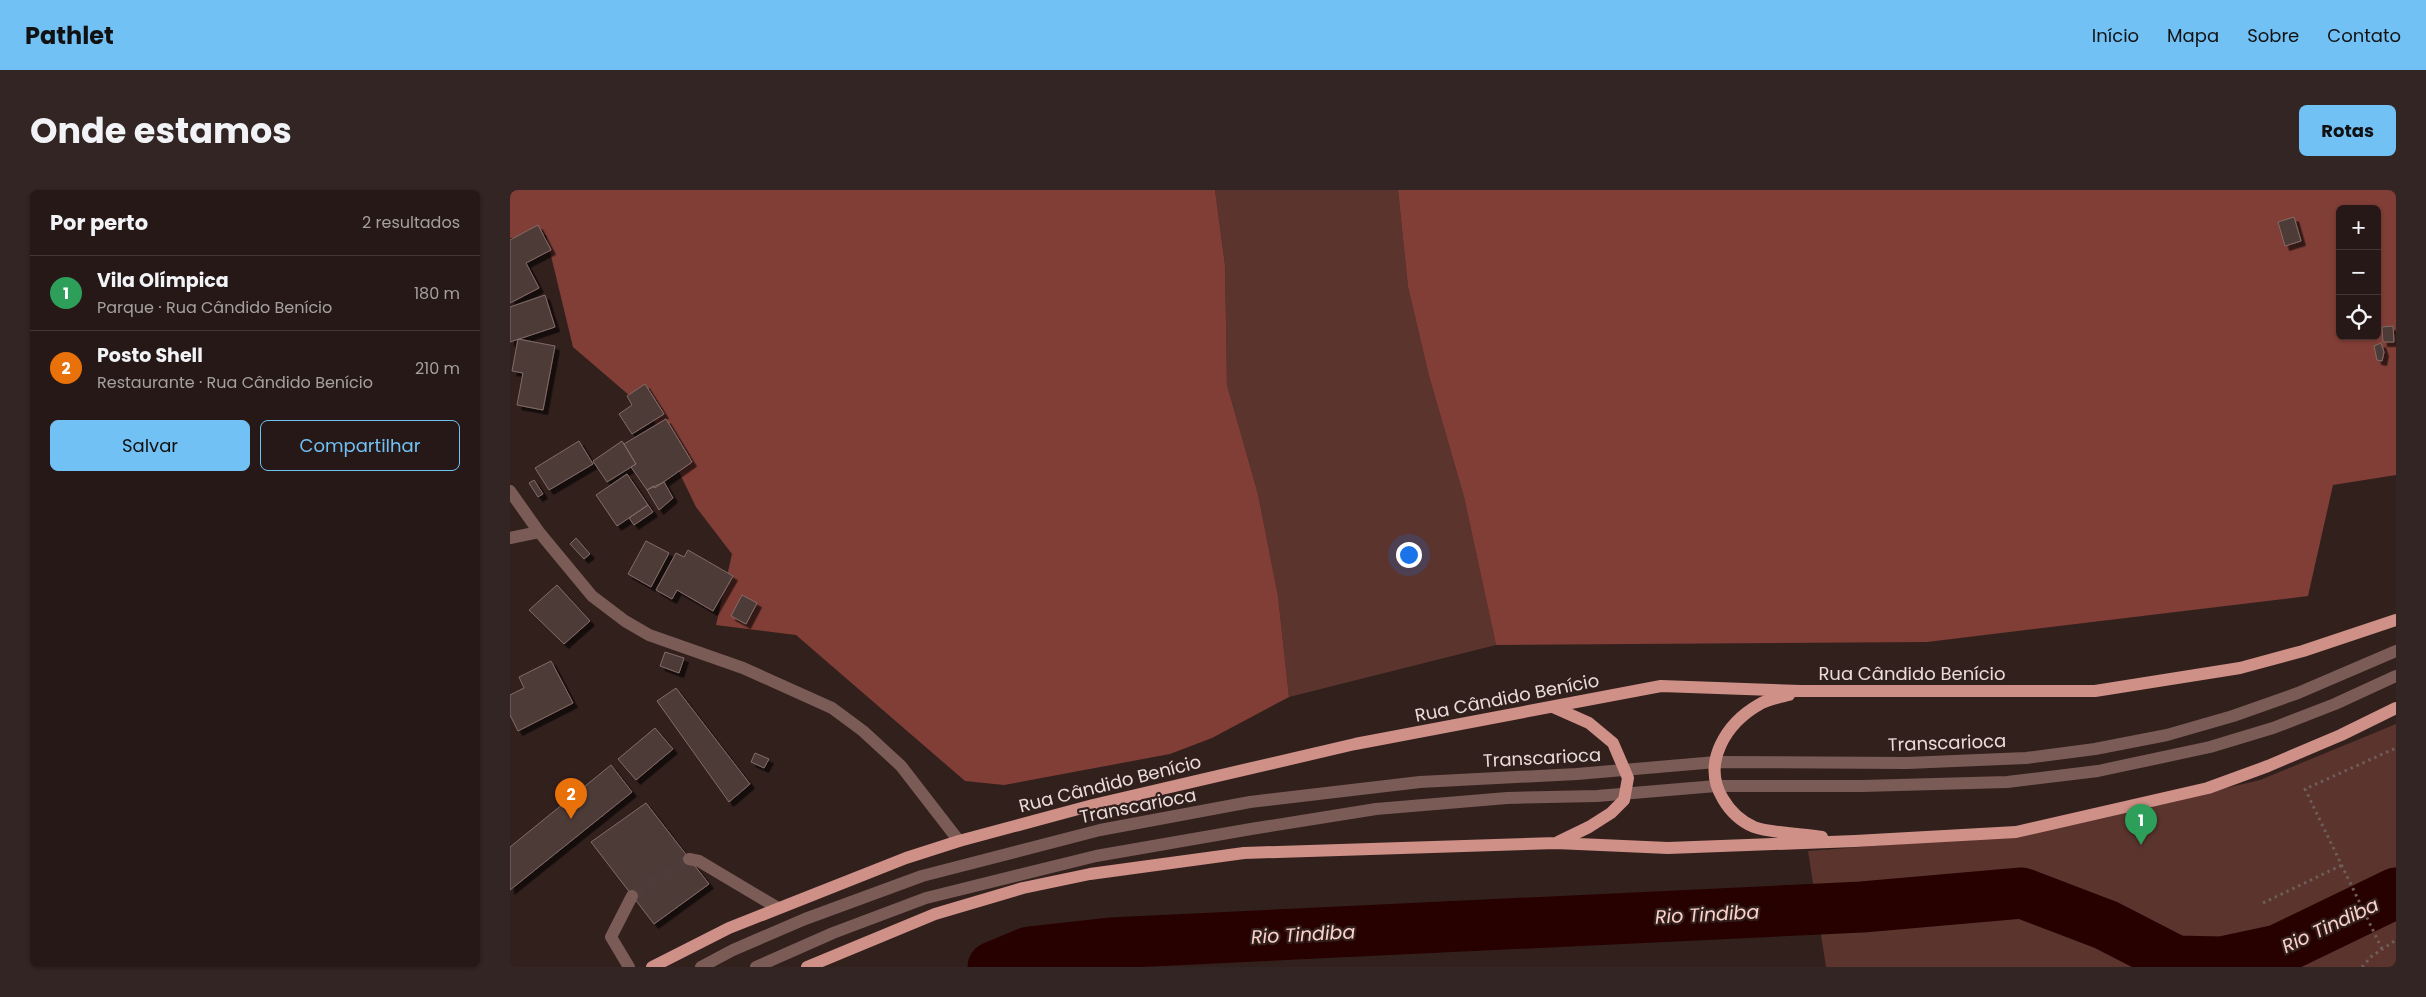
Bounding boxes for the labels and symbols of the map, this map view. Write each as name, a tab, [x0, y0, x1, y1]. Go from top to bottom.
your location	[1396, 542, 1422, 568]
street label: Rua Cândido Benício	[1818, 661, 2006, 686]
street label: Rua Cândido Benício	[1413, 667, 1601, 728]
street label: Transcarioca	[1887, 728, 2007, 757]
street label: Transcarioca	[1482, 742, 1602, 773]
street label: Rua Cândido Benício	[1016, 749, 1204, 818]
pin: 2	[555, 778, 587, 819]
street label: Transcarioca	[1077, 782, 1198, 829]
pin: 1	[2125, 804, 2157, 845]
water label: Rio Tindiba	[2277, 891, 2383, 960]
water label: Rio Tindiba	[1654, 898, 1760, 931]
water label: Rio Tindiba	[1250, 918, 1356, 951]

